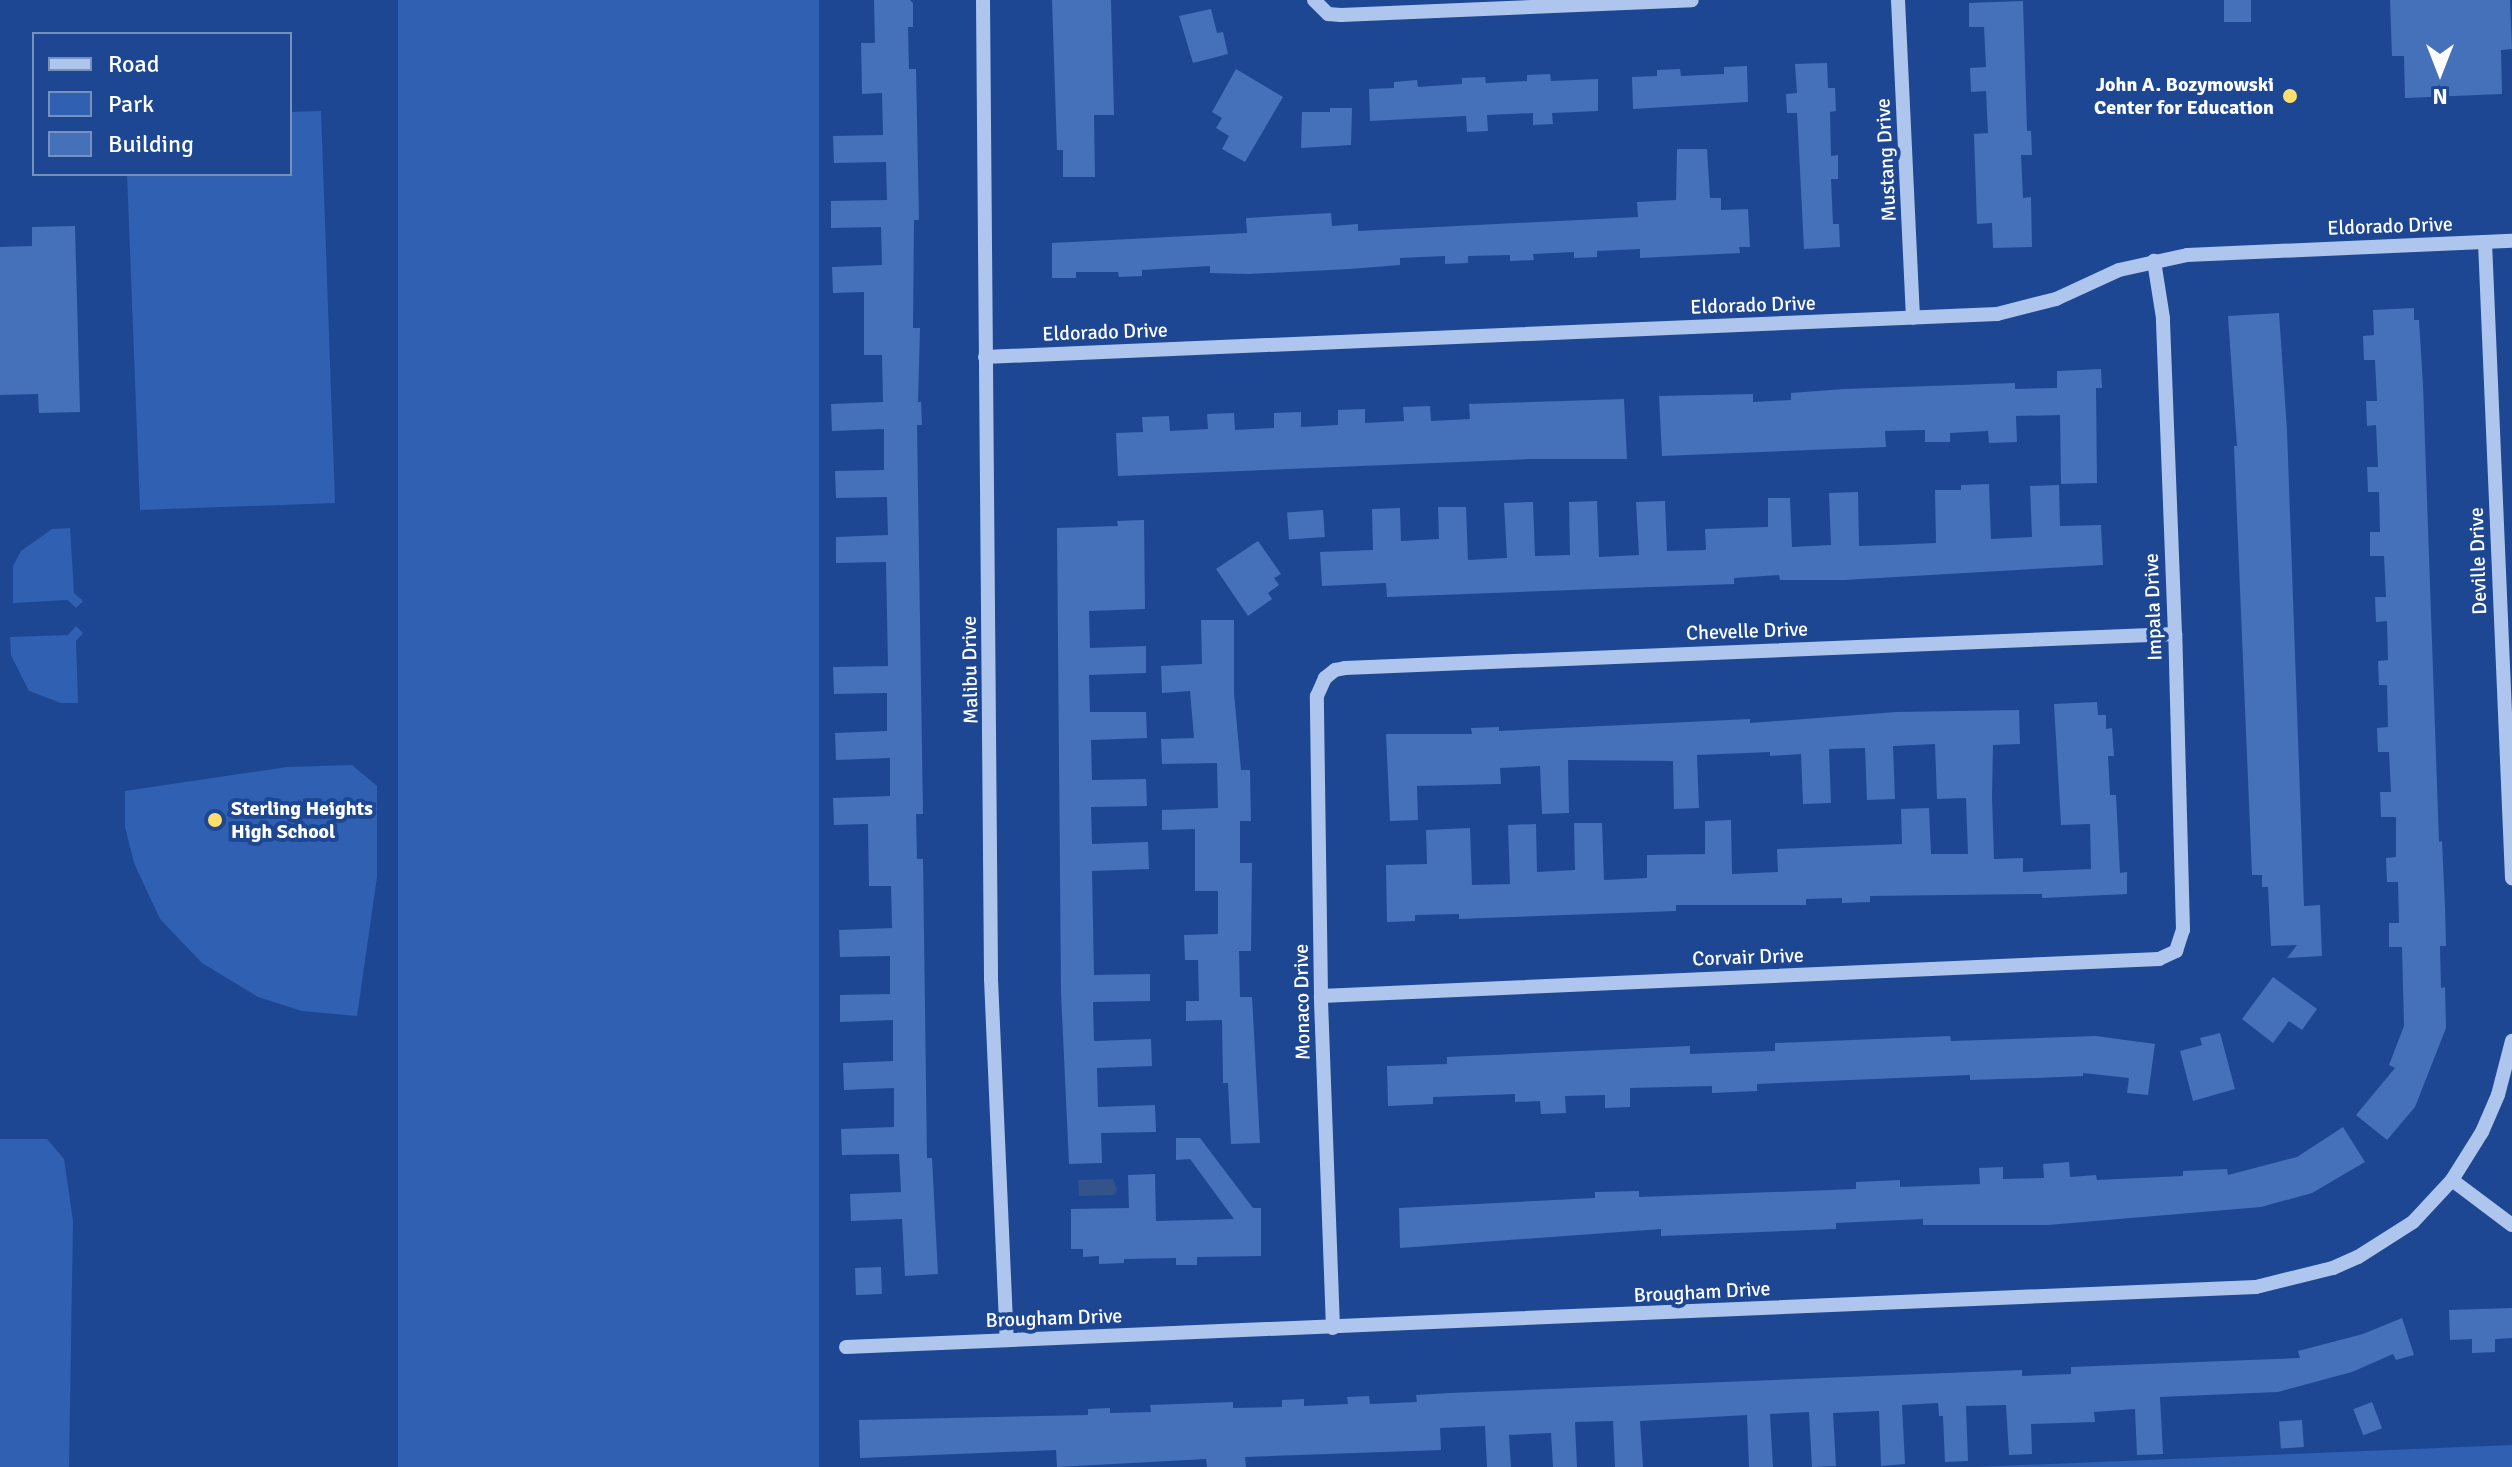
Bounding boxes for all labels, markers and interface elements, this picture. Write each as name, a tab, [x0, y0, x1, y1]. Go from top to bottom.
legend	[32, 32, 292, 176]
north arrow	[2400, 32, 2480, 112]
text: Road	[108, 49, 159, 79]
place label: John A. Bozymowski Center for Education	[2094, 72, 2274, 119]
text: N	[2432, 83, 2448, 110]
marker: John A. Bozymowski Center for Education	[2281, 87, 2299, 105]
text: Park	[108, 89, 154, 119]
street label: Mustang Drive	[1871, 98, 1901, 222]
text: Building	[108, 129, 194, 159]
street label: Eldorado Drive	[2327, 212, 2453, 240]
street label: Eldorado Drive	[1690, 291, 1816, 319]
street label: Eldorado Drive	[1042, 318, 1168, 346]
street label: Deville Drive	[2464, 507, 2492, 615]
street label: Impala Drive	[2139, 553, 2167, 661]
street label: Malibu Drive	[957, 616, 983, 724]
street label: Chevelle Drive	[1686, 617, 1808, 645]
place label: Sterling Heights High School	[231, 796, 373, 843]
marker: Sterling Heights High School	[206, 811, 224, 829]
street label: Corvair Drive	[1692, 943, 1804, 971]
street label: Monaco Drive	[1289, 944, 1315, 1060]
street label: Brougham Drive	[1633, 1276, 1771, 1308]
street label: Brougham Drive	[985, 1304, 1123, 1332]

